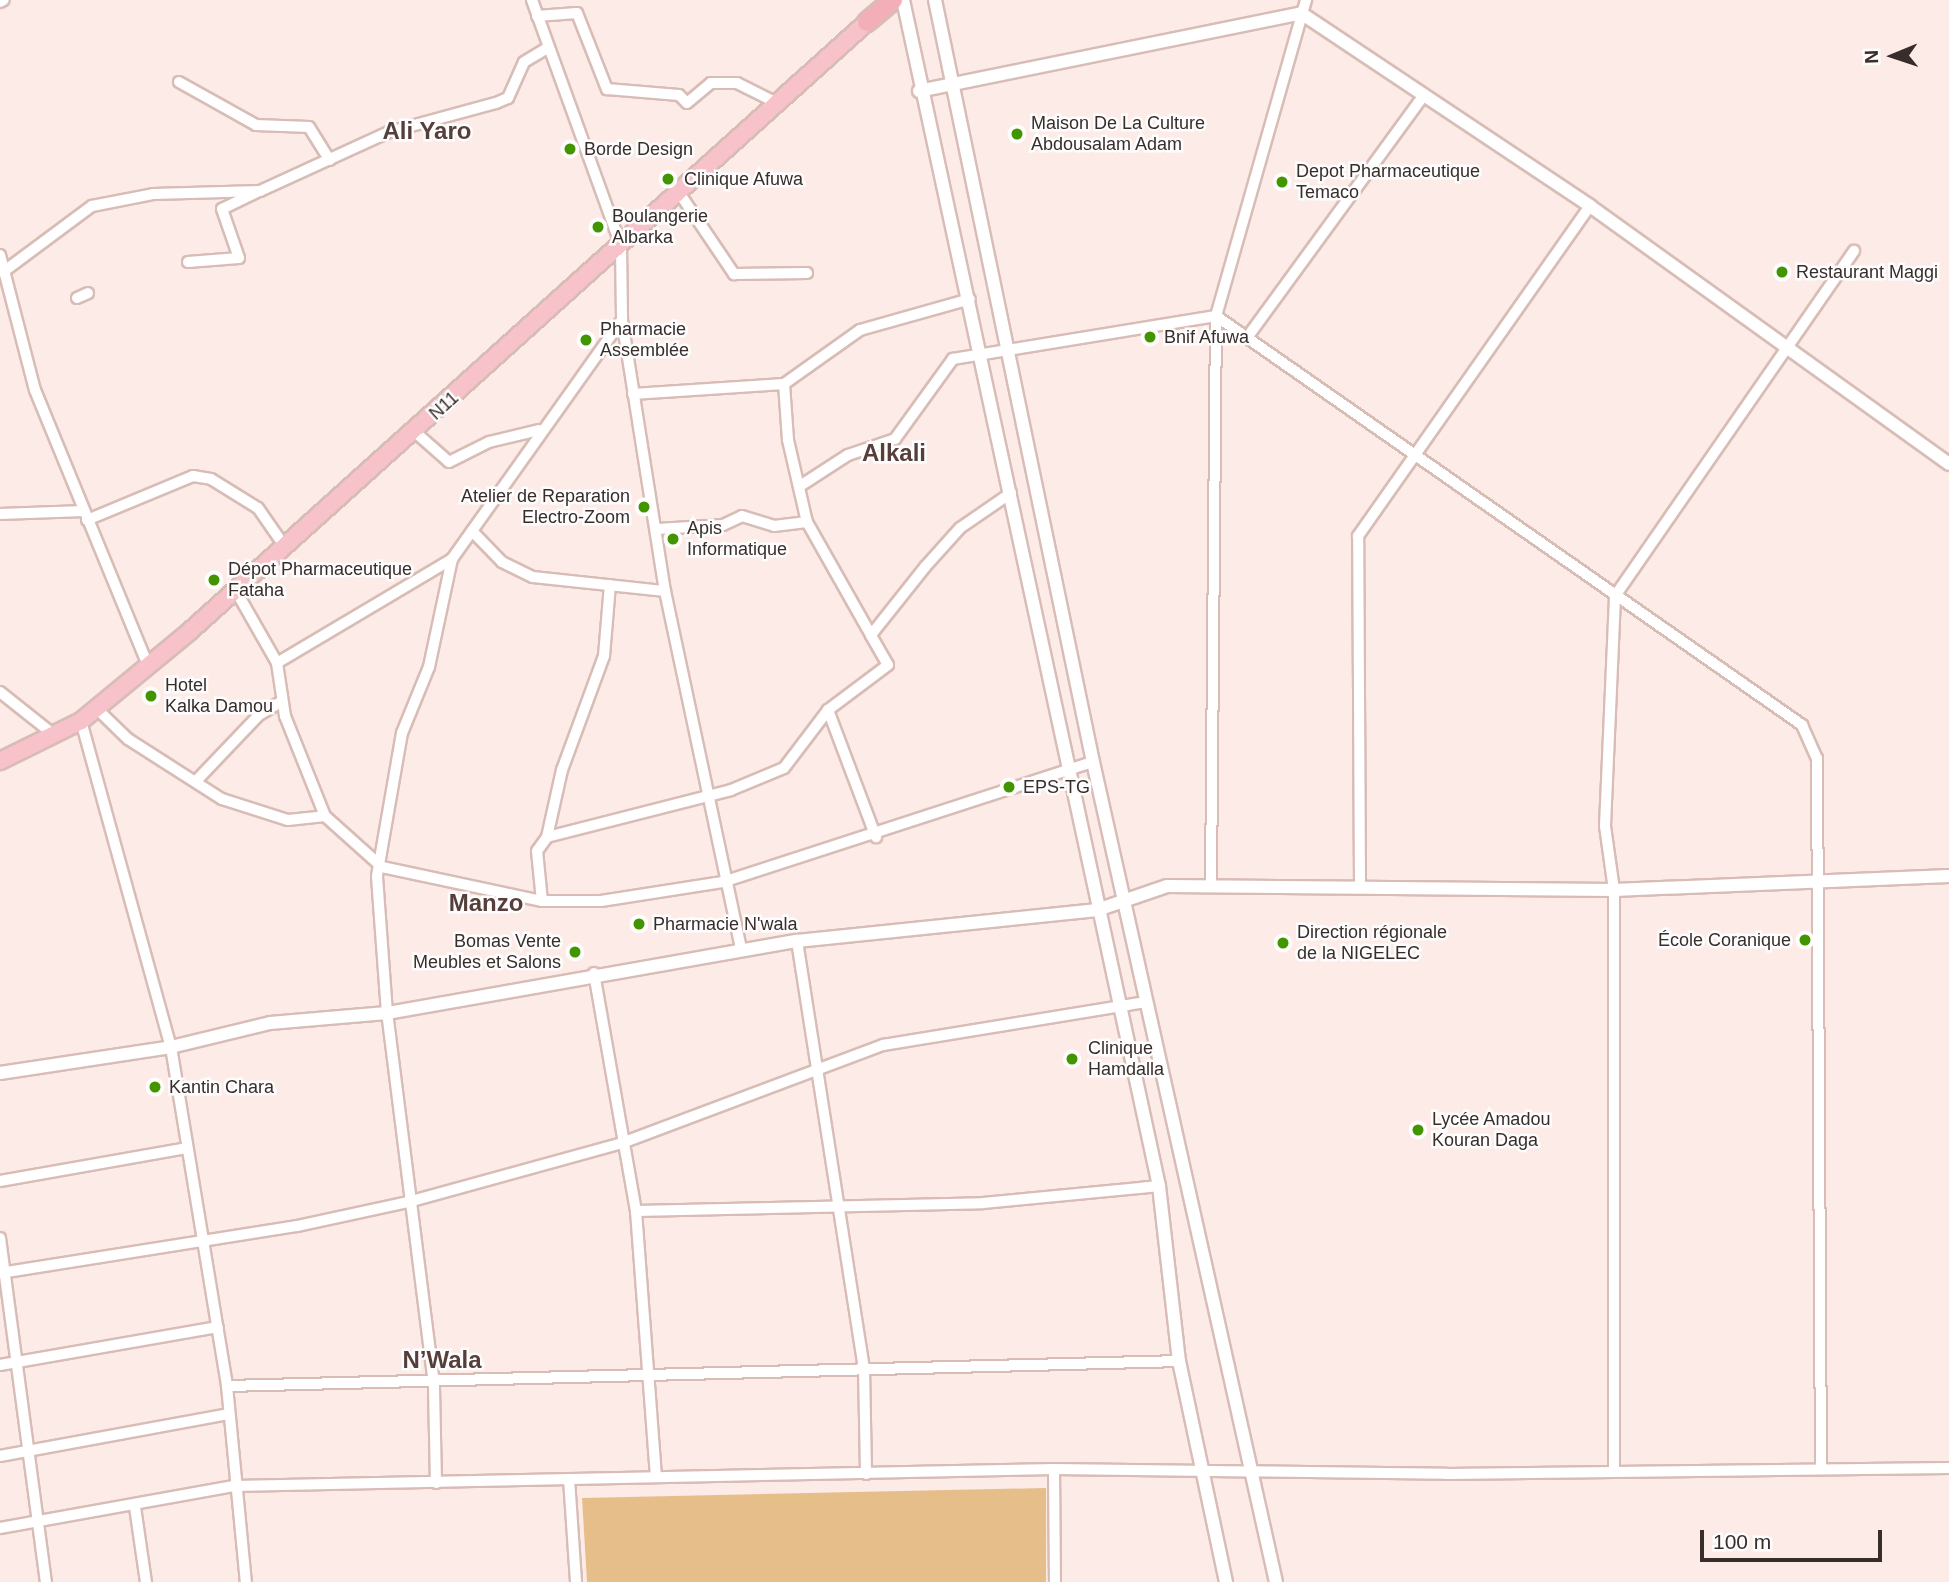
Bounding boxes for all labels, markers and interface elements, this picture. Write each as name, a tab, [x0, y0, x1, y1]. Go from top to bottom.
north arrow	[1858, 21, 1928, 91]
text: N	[1861, 50, 1882, 64]
place label: Maison De La Culture Abdousalam Adam	[1031, 113, 1205, 156]
district label: Ali Yaro	[382, 117, 472, 145]
marker: Maison De La Culture Abdousalam Adam	[1009, 126, 1025, 142]
place label: Borde Design	[584, 138, 693, 160]
marker: Borde Design	[562, 141, 578, 157]
place label: Depot Pharmaceutique Temaco	[1296, 161, 1480, 204]
place label: Clinique Afuwa	[684, 168, 804, 190]
marker: Clinique Afuwa	[658, 169, 678, 189]
marker: Depot Pharmaceutique Temaco	[1274, 174, 1290, 190]
place label: Boulangerie Albarka	[612, 206, 708, 248]
marker: Boulangerie Albarka	[590, 219, 606, 235]
place label: Restaurant Maggi	[1796, 261, 1938, 283]
marker: Restaurant Maggi	[1774, 264, 1790, 280]
place label: Pharmacie Assemblée	[600, 319, 689, 362]
place label: Bnif Afuwa	[1164, 326, 1250, 348]
marker: Bnif Afuwa	[1142, 329, 1158, 345]
marker: Pharmacie Assemblée	[578, 332, 594, 348]
street label: N11	[425, 387, 463, 425]
district label: Alkali	[862, 439, 926, 467]
place label: Atelier de Reparation Electro-Zoom	[461, 486, 630, 528]
marker: Atelier de Reparation Electro-Zoom	[636, 499, 652, 515]
place label: Apis Informatique	[687, 518, 787, 560]
marker: Apis Informatique	[665, 531, 681, 547]
place label: Dépot Pharmaceutique Fataha	[228, 559, 412, 602]
marker: Dépot Pharmaceutique Fataha	[206, 572, 222, 588]
place label: Hotel Kalka Damou	[165, 675, 273, 718]
marker: Hotel Kalka Damou	[143, 688, 159, 704]
place label: EPS-TG	[1023, 776, 1090, 798]
marker: EPS-TG	[1001, 779, 1017, 795]
district label: Manzo	[449, 889, 523, 917]
place label: Pharmacie N'wala	[653, 913, 797, 935]
marker: Pharmacie N'wala	[631, 916, 647, 932]
place label: Direction régionale de la NIGELEC	[1297, 922, 1447, 964]
place label: École Coranique	[1658, 929, 1791, 951]
place label: Bomas Vente Meubles et Salons	[413, 931, 561, 974]
marker: École Coranique	[1797, 932, 1813, 948]
marker: Direction régionale de la NIGELEC	[1275, 935, 1291, 951]
marker: Bomas Vente Meubles et Salons	[567, 944, 583, 960]
place label: Clinique Hamdalla	[1088, 1038, 1164, 1080]
marker: Clinique Hamdalla	[1062, 1049, 1082, 1069]
place label: Kantin Chara	[169, 1076, 274, 1098]
marker: Kantin Chara	[147, 1079, 163, 1095]
place label: Lycée Amadou Kouran Daga	[1432, 1109, 1551, 1152]
marker: Lycée Amadou Kouran Daga	[1410, 1122, 1426, 1138]
district label: N’Wala	[402, 1346, 482, 1374]
scale bar	[1704, 1516, 1886, 1560]
text: 100 m	[1713, 1530, 1771, 1553]

